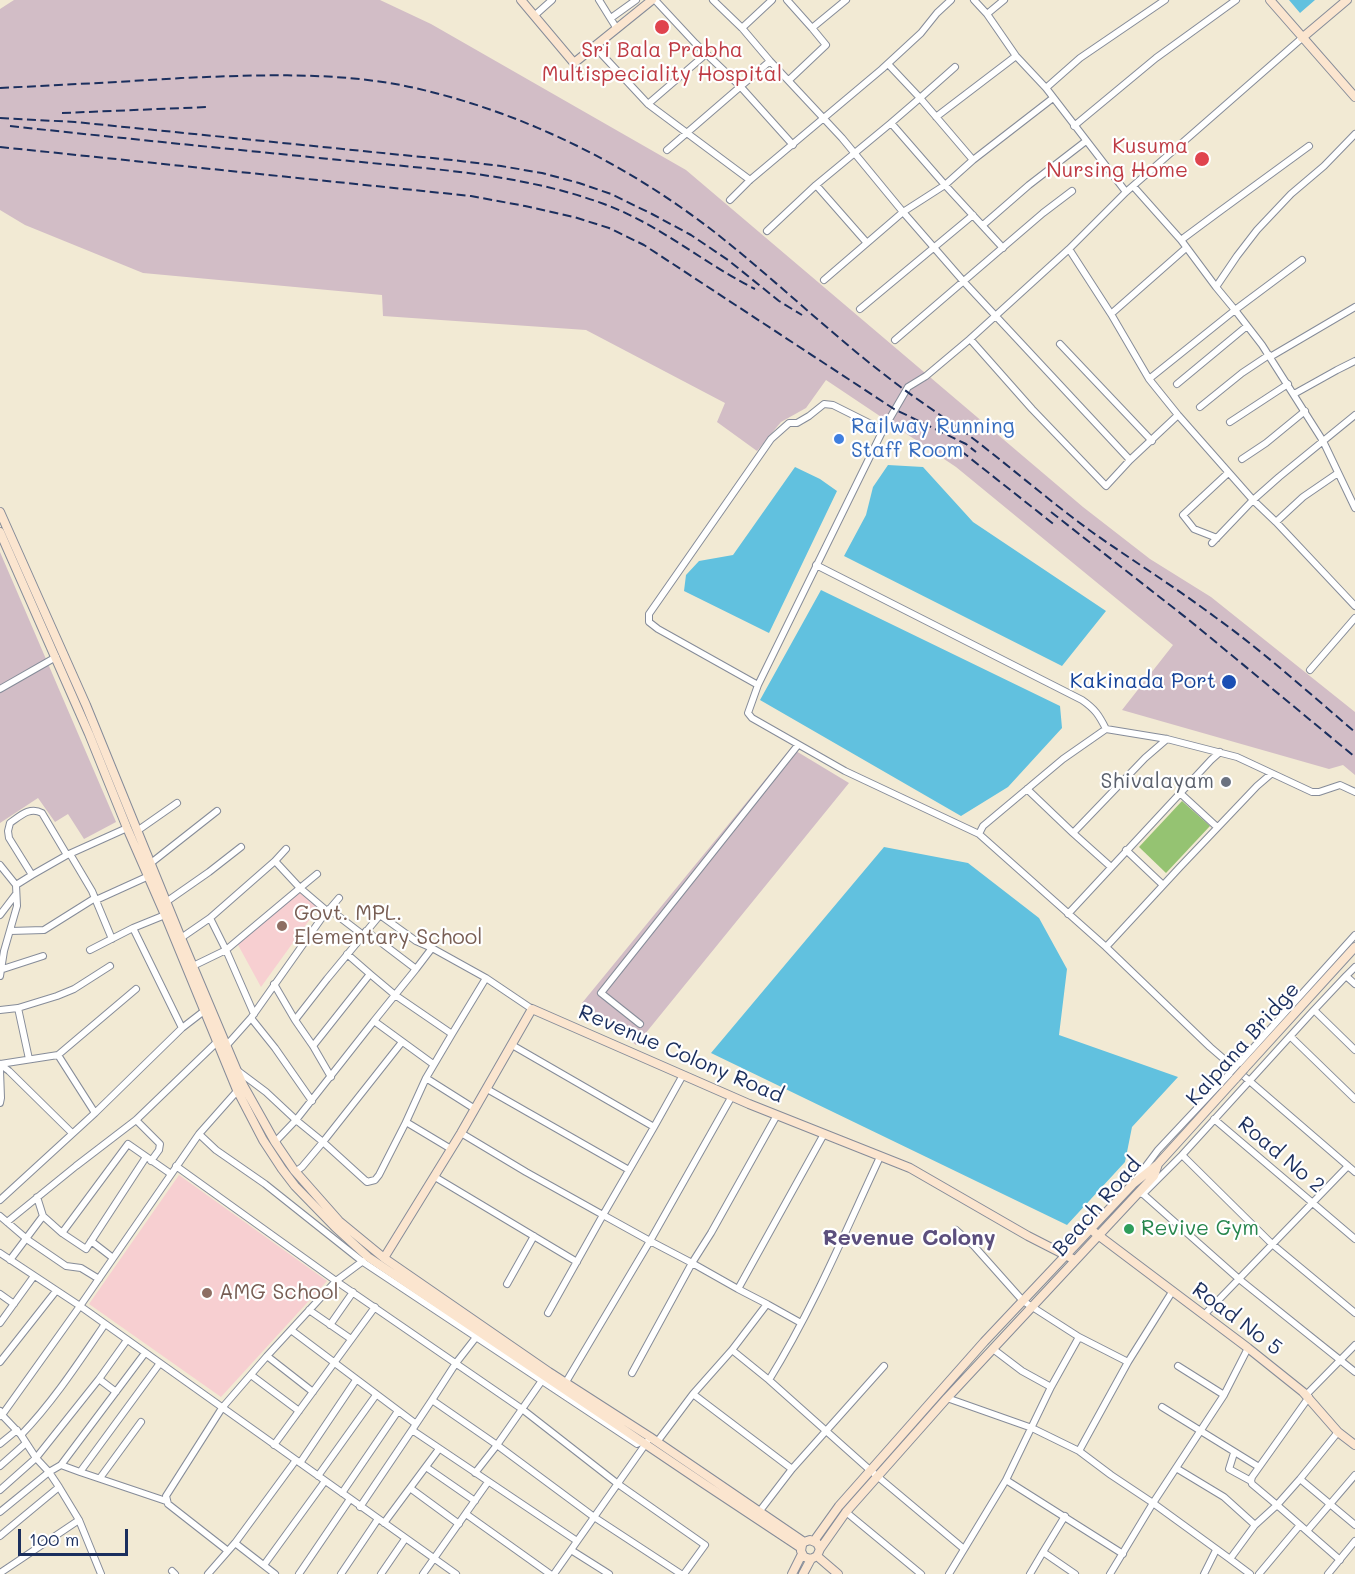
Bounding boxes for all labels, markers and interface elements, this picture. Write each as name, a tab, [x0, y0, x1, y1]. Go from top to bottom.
marker: Sri Bala Prabha Multispeciality Hospital	[653, 18, 671, 36]
place label: Sri Bala Prabha Multispeciality Hospital	[542, 38, 782, 88]
place label: Kusuma Nursing Home	[1046, 134, 1188, 184]
marker: Kusuma Nursing Home	[1193, 150, 1211, 168]
place label: Railway Running Staff Room	[851, 414, 1015, 464]
marker: Railway Running Staff Room	[832, 432, 846, 446]
place label: Kakinada Port	[1070, 669, 1216, 695]
marker: Kakinada Port	[1220, 673, 1238, 691]
place label: Shivalayam	[1101, 769, 1214, 795]
marker: Shivalayam	[1219, 775, 1233, 789]
place label: Govt. MPL. Elementary School	[294, 901, 482, 951]
marker: Govt. MPL. Elementary School	[275, 919, 289, 933]
street label: Kalpana Bridge	[1181, 977, 1305, 1111]
street label: Revenue Colony Road	[575, 999, 787, 1109]
street label: Road No 2	[1233, 1111, 1329, 1199]
street label: Beach Road	[1047, 1153, 1147, 1261]
place label: Revive Gym	[1141, 1216, 1259, 1242]
marker: Revive Gym	[1122, 1222, 1136, 1236]
district label: Revenue Colony	[822, 1225, 996, 1251]
street label: Road No 5	[1187, 1277, 1287, 1361]
place label: AMG School	[219, 1280, 339, 1306]
marker: AMG School	[200, 1286, 214, 1300]
scale bar	[21, 1517, 130, 1555]
text: 100 m	[29, 1527, 79, 1551]

